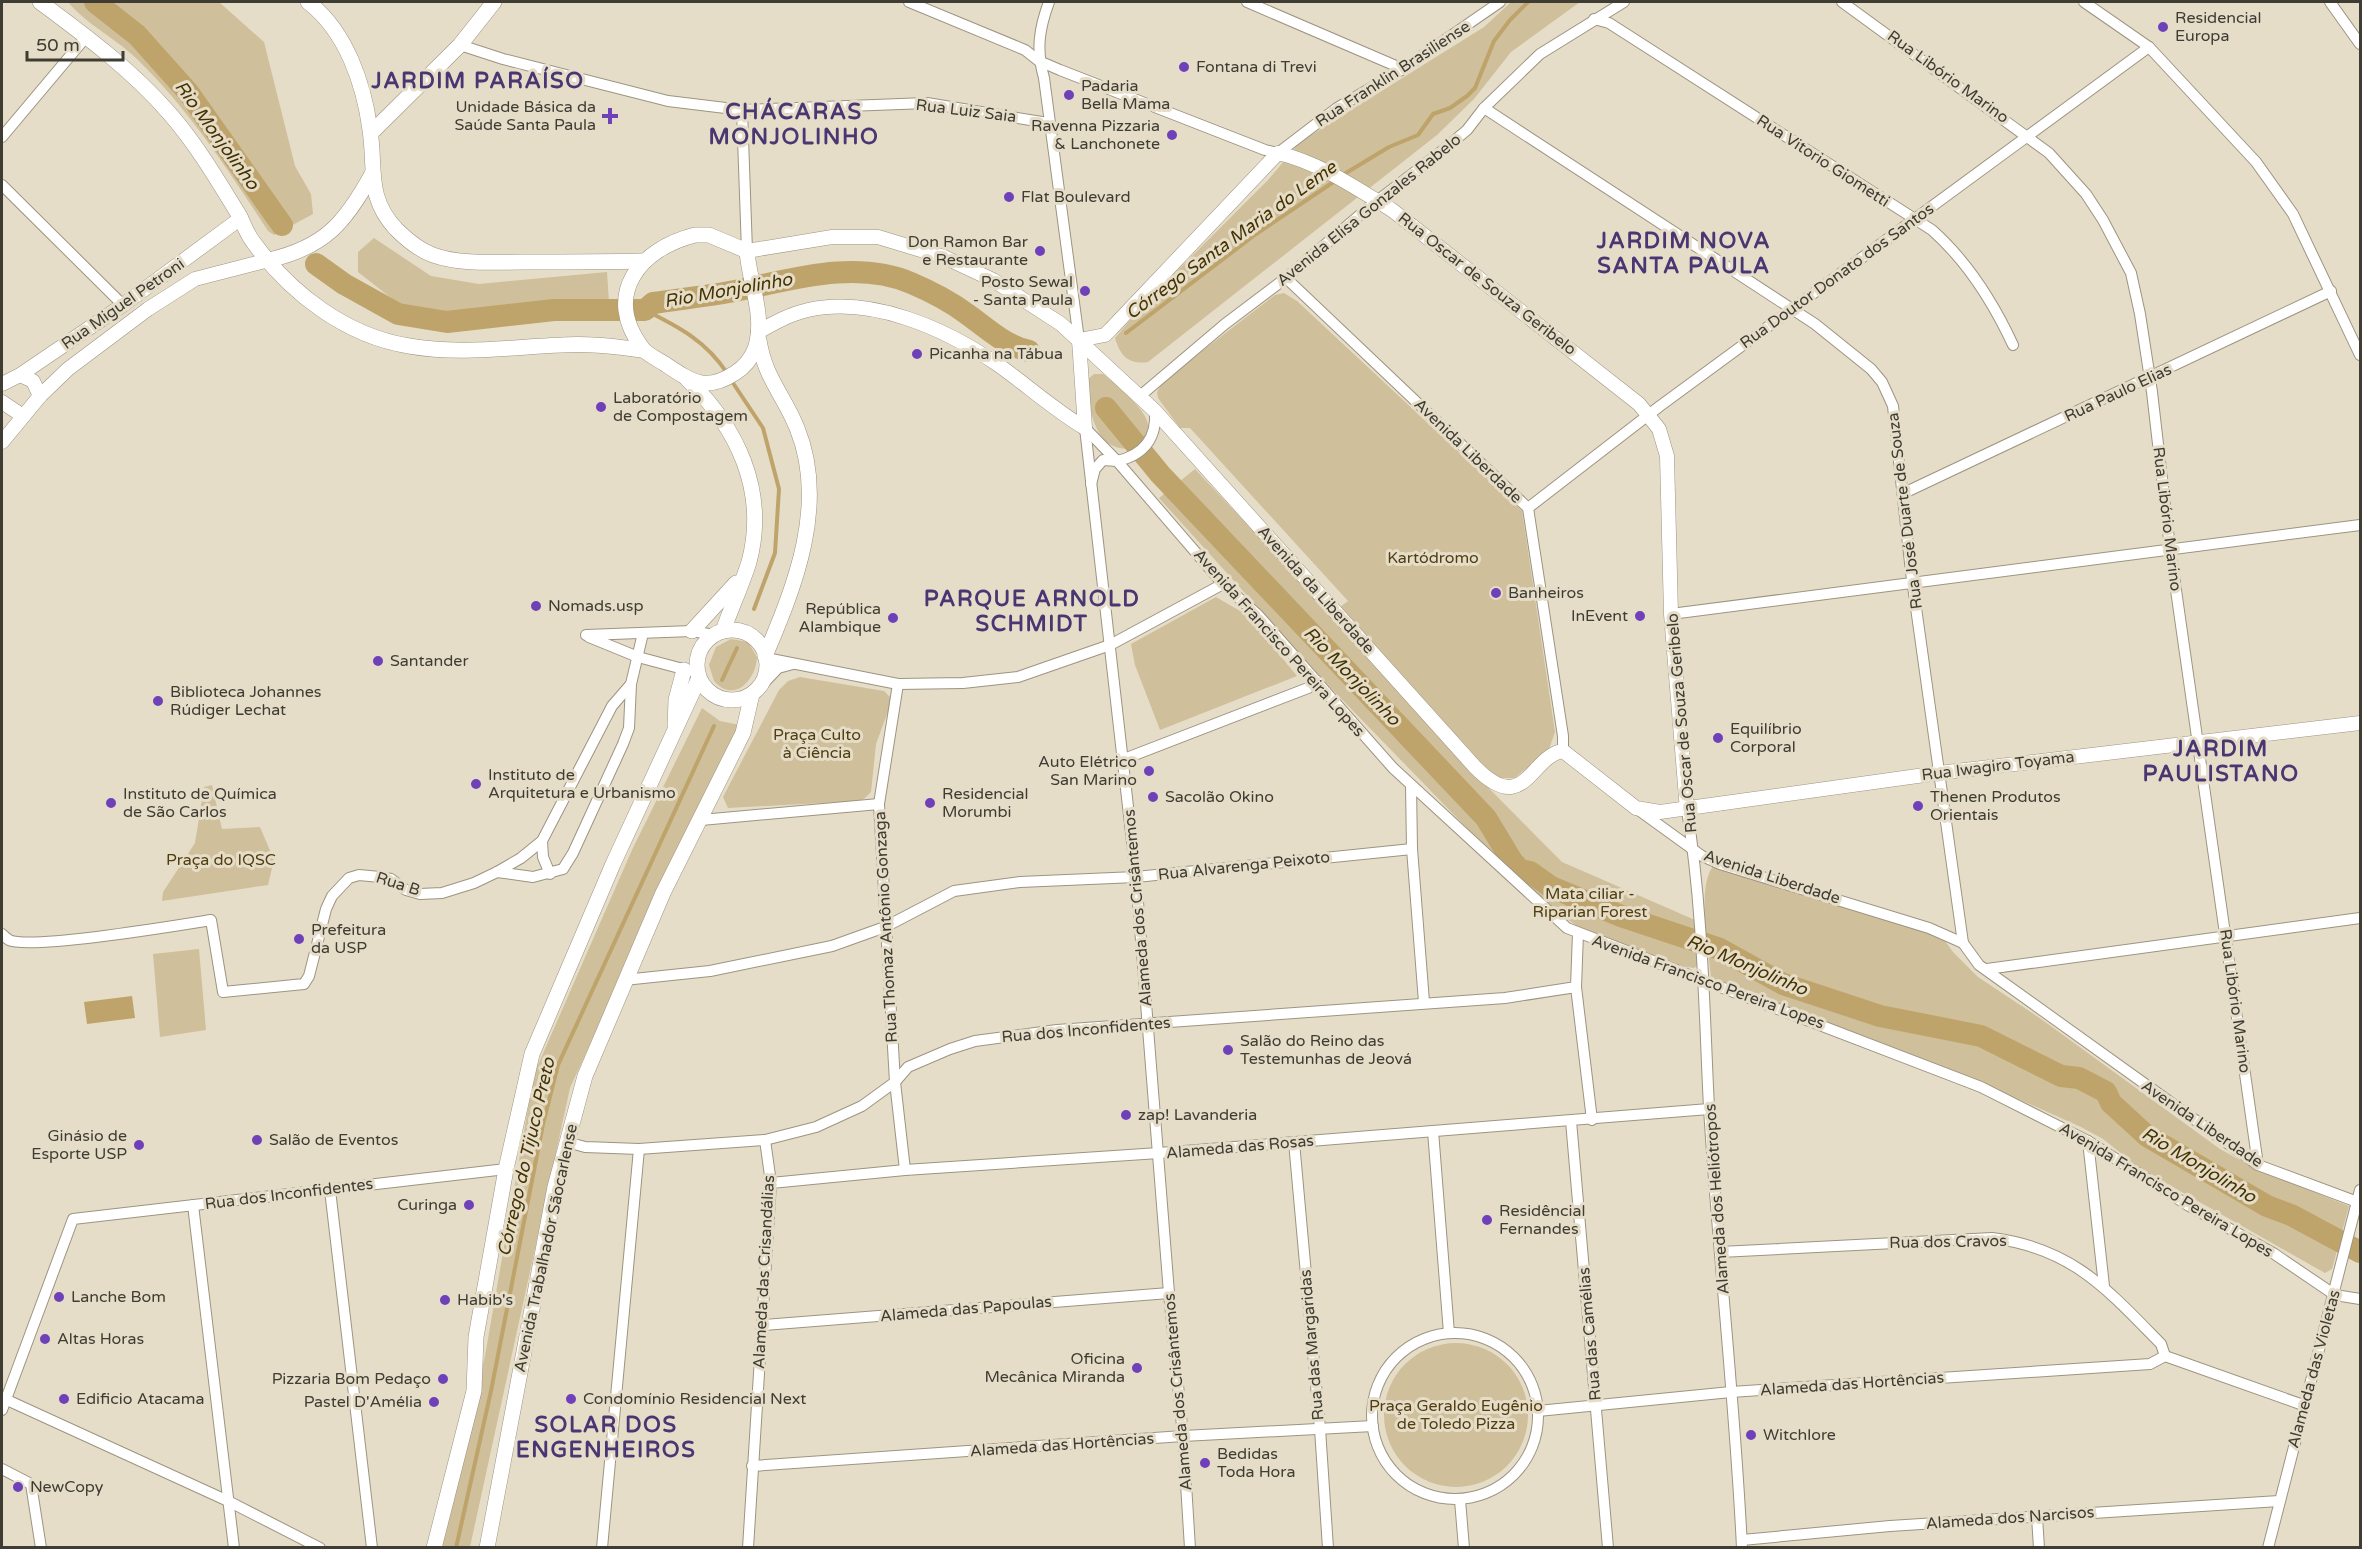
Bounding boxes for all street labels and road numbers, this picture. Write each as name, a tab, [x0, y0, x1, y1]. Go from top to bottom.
street label: Rua Franklin Brasiliense	[1312, 17, 1474, 131]
street label: Rua Libório Marino	[1883, 26, 2013, 128]
street label: Rua Luiz Saia	[915, 95, 1017, 127]
street label: Rua Vitorio Giometti	[1753, 110, 1893, 212]
street label: Avenida Elisa Gonzales Rabelo	[1273, 129, 1465, 291]
street label: Rua Doutor Donato dos Santos	[1736, 199, 1938, 353]
street label: Rua Oscar de Souza Geribelo	[1394, 208, 1580, 360]
street label: Rua Miguel Petroni	[58, 254, 188, 354]
street label: Rua Paulo Elias	[2061, 359, 2175, 427]
street label: Avenida Liberdade	[1410, 394, 1526, 508]
street label: Rua José Duarte de Souza	[1883, 412, 1927, 610]
street label: Rua Libório Marino	[2148, 446, 2186, 592]
street label: Avenida da Liberdade	[1253, 522, 1379, 658]
street label: Avenida Francisco Pereira Lopes	[1189, 545, 1369, 741]
street label: Rua Oscar de Souza Geribelo	[1662, 612, 1702, 834]
street label: Rua Iwagiro Toyama	[1921, 747, 2075, 785]
street label: Alameda dos Crisântemos	[1119, 809, 1157, 1007]
street label: Rua Thomaz Antônio Gonzaga	[870, 811, 902, 1043]
street label: Avenida Liberdade	[1701, 846, 1843, 908]
street label: Rua Alvarenga Peixoto	[1157, 847, 1331, 885]
street label: Rua B	[373, 867, 423, 901]
street label: Rua Libório Marino	[2215, 928, 2255, 1074]
street label: Avenida Francisco Pereira Lopes	[1589, 931, 1827, 1033]
street label: Rua dos Inconfidentes	[1001, 1013, 1171, 1047]
street label: Avenida Liberdade	[2137, 1076, 2267, 1172]
street label: Alameda dos Heliótropos	[1700, 1103, 1734, 1295]
street label: Avenida Francisco Pereira Lopes	[2055, 1118, 2277, 1262]
street label: Avenida Trabalhador Sãocarlense	[510, 1122, 582, 1374]
street label: Alameda das Rosas	[1165, 1131, 1315, 1163]
street label: Rua dos Inconfidentes	[204, 1174, 374, 1214]
street label: Alameda das Crisandálias	[749, 1175, 779, 1369]
street label: Rua dos Cravos	[1889, 1231, 2007, 1253]
street label: Rua das Camélias	[1574, 1267, 1606, 1401]
street label: Rua das Margaridas	[1295, 1269, 1329, 1421]
street label: Alameda das Violetas	[2283, 1288, 2345, 1450]
street label: Alameda das Papoulas	[879, 1292, 1053, 1326]
street label: Alameda dos Crisântemos	[1159, 1293, 1197, 1491]
street label: Alameda das Hortências	[1759, 1368, 1945, 1400]
street label: Alameda das Hortências	[969, 1429, 1155, 1461]
street label: Alameda dos Narcisos	[1925, 1502, 2095, 1534]

